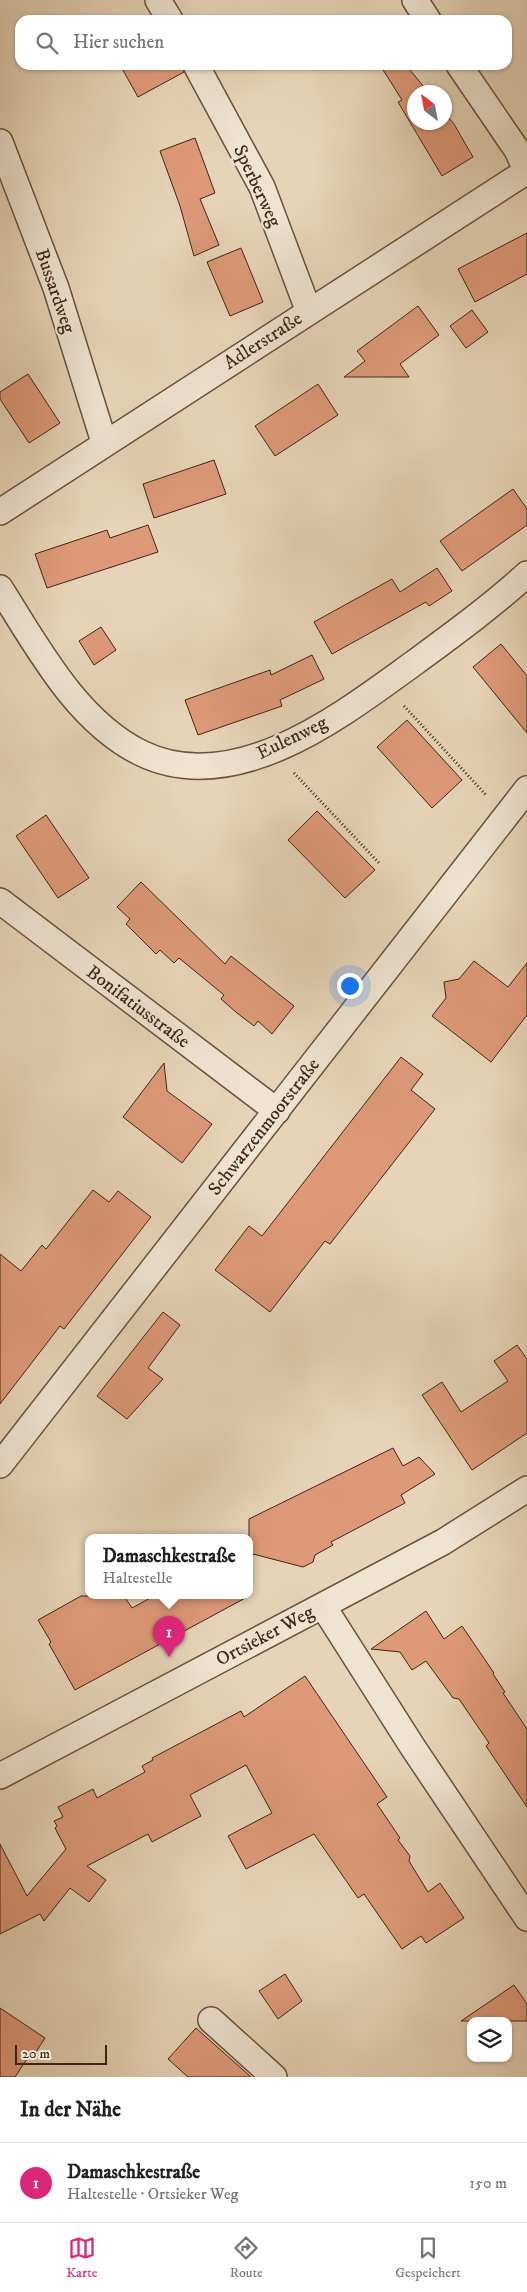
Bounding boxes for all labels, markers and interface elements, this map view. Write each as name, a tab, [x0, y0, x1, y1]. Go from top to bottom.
search box	[15, 15, 512, 70]
icon: search	[33, 29, 61, 57]
text: Hier suchen	[73, 31, 164, 54]
north arrow	[407, 85, 452, 130]
street label: Sperberweg	[228, 141, 286, 231]
street label: Bussardweg	[30, 246, 80, 337]
street label: Adlerstraße	[219, 307, 307, 375]
street label: Eulenweg	[253, 711, 332, 765]
street label: Bonifatiusstraße	[82, 961, 194, 1053]
your location	[337, 973, 363, 999]
street label: Schwarzenmoorstraße	[203, 1054, 325, 1200]
popup	[85, 1534, 253, 1599]
text: Damaschkestraße	[102, 1545, 236, 1568]
text: Haltestelle	[102, 1568, 172, 1588]
street label: Ortsieker Weg	[212, 1600, 319, 1671]
pin: 1	[153, 1616, 185, 1657]
map controls	[467, 2017, 512, 2062]
button: layers	[467, 2017, 512, 2062]
scale bar	[15, 2042, 108, 2065]
text: 20 m	[22, 2045, 50, 2063]
text: In der Nähe	[20, 2097, 121, 2123]
text: Damaschkestraße	[67, 2161, 200, 2184]
text: 1	[33, 2173, 39, 2193]
text: 150 m	[469, 2173, 507, 2193]
text: Haltestelle · Ortsieker Weg	[67, 2184, 238, 2204]
tab: Karte	[66, 2234, 97, 2282]
tab: Route	[230, 2234, 263, 2282]
tab: Gespeichert	[395, 2234, 461, 2282]

